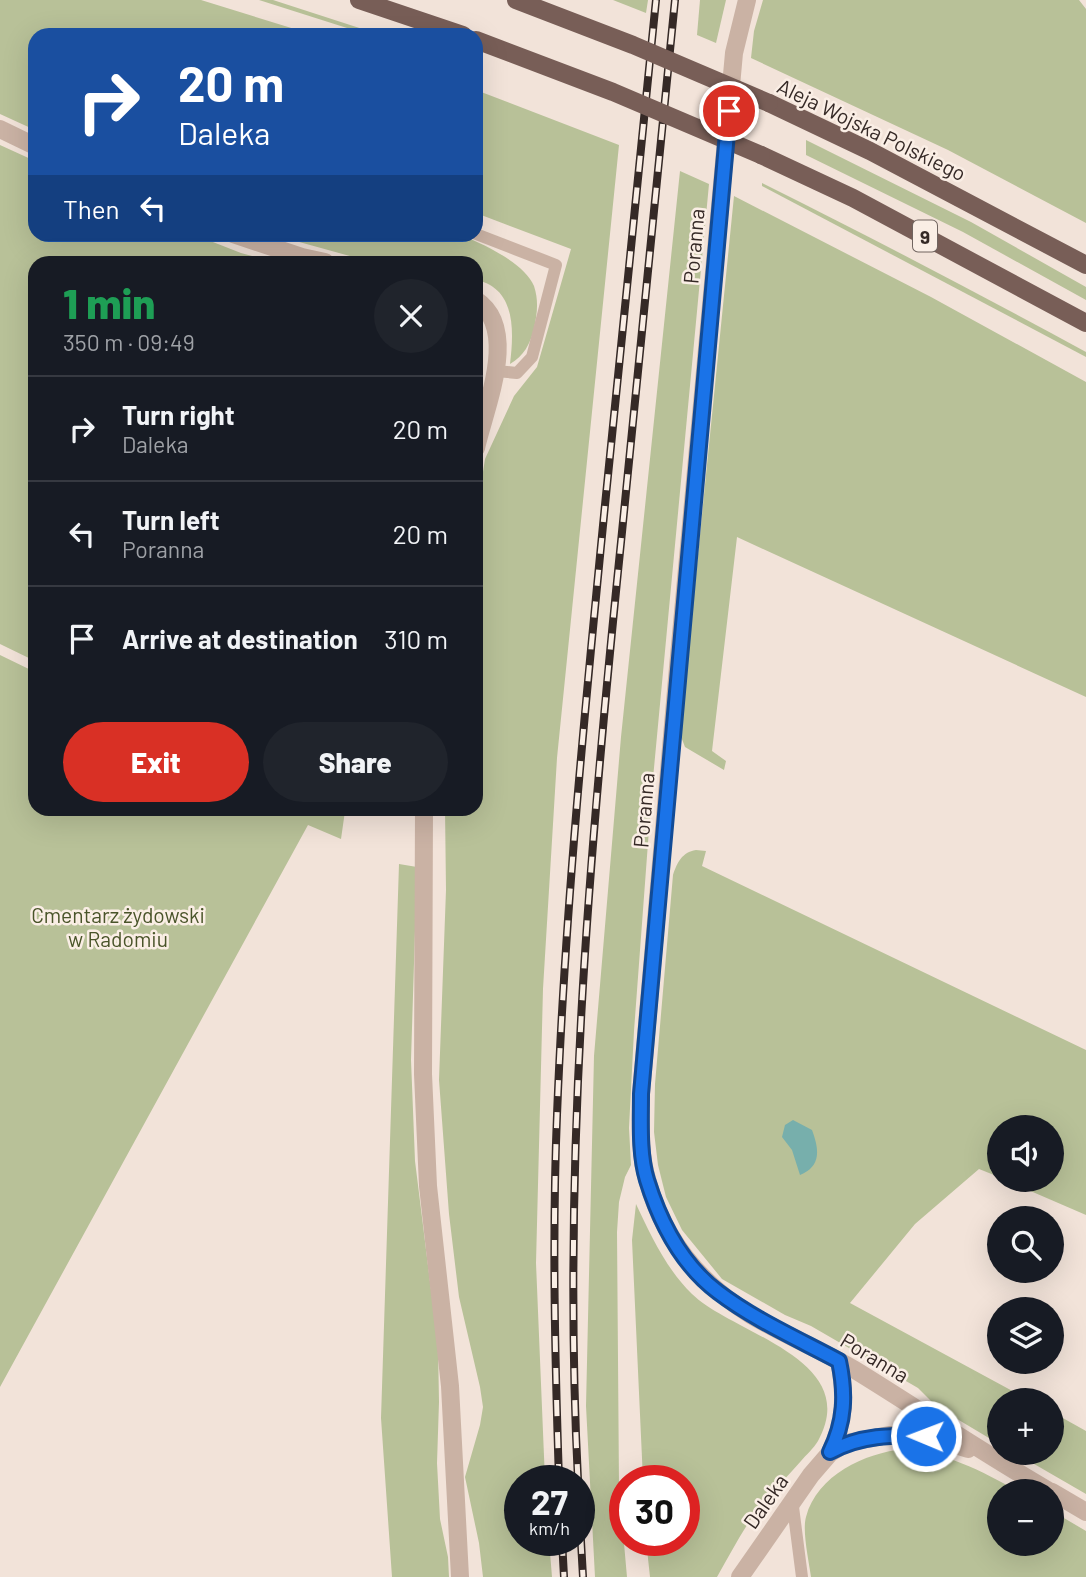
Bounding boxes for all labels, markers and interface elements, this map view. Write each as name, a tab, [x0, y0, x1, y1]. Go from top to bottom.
text: 20 m	[178, 53, 284, 112]
icon: right	[63, 56, 154, 147]
street label: Aleja Wojska Polskiego	[774, 73, 970, 185]
pin	[699, 81, 759, 141]
icon: arrive	[710, 92, 748, 130]
text: Daleka	[178, 113, 270, 151]
icon: left	[134, 189, 172, 227]
text: Then	[63, 193, 120, 224]
street label: Poranna	[677, 207, 709, 285]
road number: 9	[913, 220, 937, 252]
text: 1 min	[63, 277, 155, 327]
button: close	[374, 279, 448, 353]
text: 350 m · 09:49	[63, 328, 195, 356]
text: Turn right	[122, 399, 235, 430]
icon: right	[63, 410, 101, 448]
text: 20 m	[393, 413, 448, 444]
text: Daleka	[122, 430, 188, 458]
text: Turn left	[122, 504, 220, 535]
icon: left	[63, 515, 101, 553]
text: 20 m	[393, 518, 448, 549]
text: Poranna	[122, 535, 204, 563]
icon: arrive	[63, 620, 101, 658]
text: Arrive at destination	[122, 623, 358, 654]
text: 310 m	[384, 623, 448, 654]
button: Exit	[63, 722, 249, 802]
button: Share	[263, 722, 448, 802]
street label: Poranna	[627, 771, 659, 849]
park label: Cmentarz żydowski w Radomiu	[31, 902, 205, 951]
map controls	[987, 1115, 1064, 1556]
button: sound	[987, 1115, 1064, 1192]
button: search	[987, 1206, 1064, 1283]
button: layers	[987, 1297, 1064, 1374]
street label: Poranna	[836, 1327, 914, 1387]
button: +	[987, 1388, 1064, 1465]
position arrow	[889, 1399, 963, 1473]
speed limit sign: 30	[609, 1465, 700, 1556]
street label: Daleka	[737, 1469, 793, 1533]
button: −	[987, 1479, 1064, 1556]
text: 27	[531, 1480, 568, 1522]
text: km/h	[529, 1517, 570, 1539]

